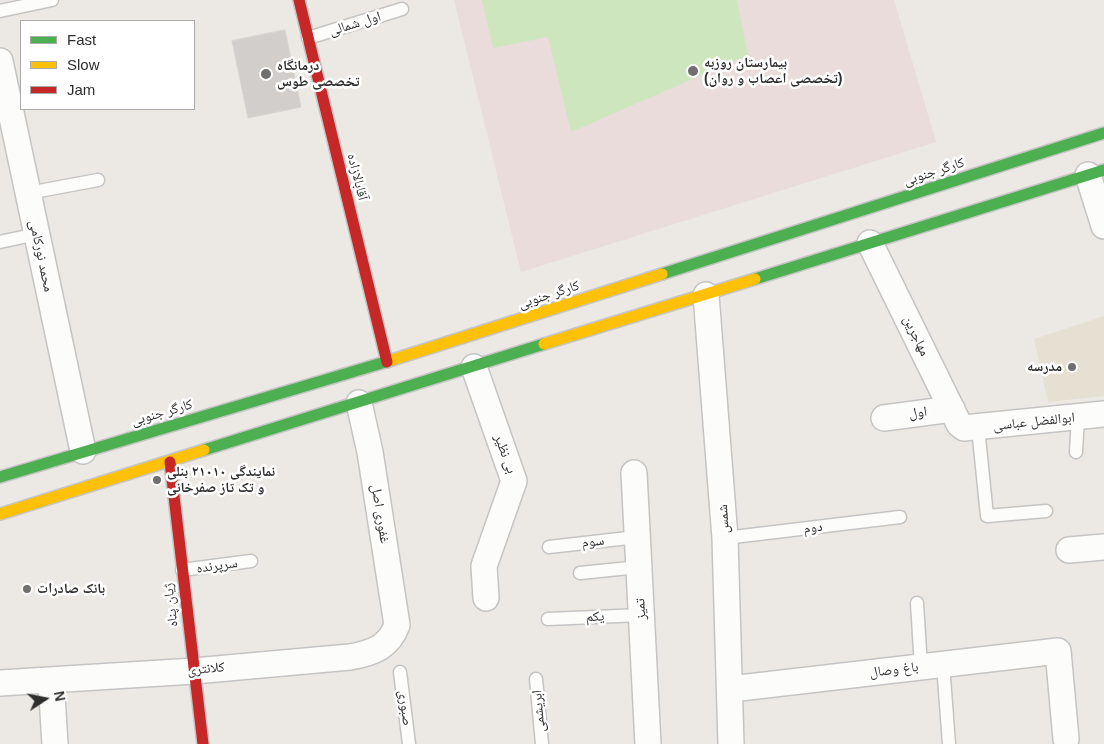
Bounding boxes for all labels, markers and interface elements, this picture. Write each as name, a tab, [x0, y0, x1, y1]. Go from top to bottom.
street label: اول شمالی	[327, 8, 383, 40]
legend	[20, 20, 195, 110]
text: Fast	[67, 31, 96, 48]
place label: بیمارستان روزبه (تخصصی اعصاب و روان)	[704, 55, 842, 88]
text: Slow	[67, 56, 100, 73]
place label: درمانگاه تخصصی طوس	[277, 58, 360, 90]
marker: بیمارستان روزبه (تخصصی اعصاب و روان)	[686, 64, 700, 78]
marker: درمانگاه تخصصی طوس	[259, 67, 273, 81]
text: Jam	[67, 81, 95, 98]
street label: آقابالازاده	[343, 152, 371, 202]
street label: کارگر جنوبی	[901, 154, 967, 190]
street label: محمد نورکامی	[25, 218, 57, 294]
street label: کارگر جنوبی	[516, 277, 582, 313]
street label: مهاجرین	[899, 313, 933, 359]
place label: مدرسه	[1027, 359, 1062, 375]
marker: مدرسه	[1066, 361, 1078, 373]
street label: کارگر جنوبی	[129, 396, 195, 430]
street label: اول	[908, 403, 928, 423]
street label: ابوالفضل عباسی	[992, 409, 1076, 435]
street label: بی نظیر	[490, 432, 520, 476]
place label: نمایندگی ۲۱۰۱۰ بنلی و تک تاز صفرخانی	[167, 464, 275, 497]
marker: نمایندگی ۲۱۰۱۰ بنلی و تک تاز صفرخانی	[151, 474, 163, 486]
street label: غفوری اصل	[367, 483, 393, 545]
street label: شمس	[715, 504, 733, 534]
street label: دوم	[802, 518, 824, 538]
street label: سوم	[581, 532, 605, 552]
street label: سرپرنده	[195, 555, 239, 577]
place label: بانک صادرات	[37, 581, 105, 597]
street label: ژیان پناه	[160, 582, 182, 628]
marker: بانک صادرات	[21, 583, 33, 595]
street label: تمیز	[632, 598, 650, 620]
street label: یکم	[585, 608, 605, 626]
street label: کلانتری	[187, 659, 225, 679]
street label: باغ وصال	[869, 659, 919, 681]
north arrow	[20, 674, 70, 724]
street label: صبوری	[394, 689, 416, 727]
street label: ابریشمی	[529, 689, 549, 733]
text: N	[51, 690, 69, 703]

